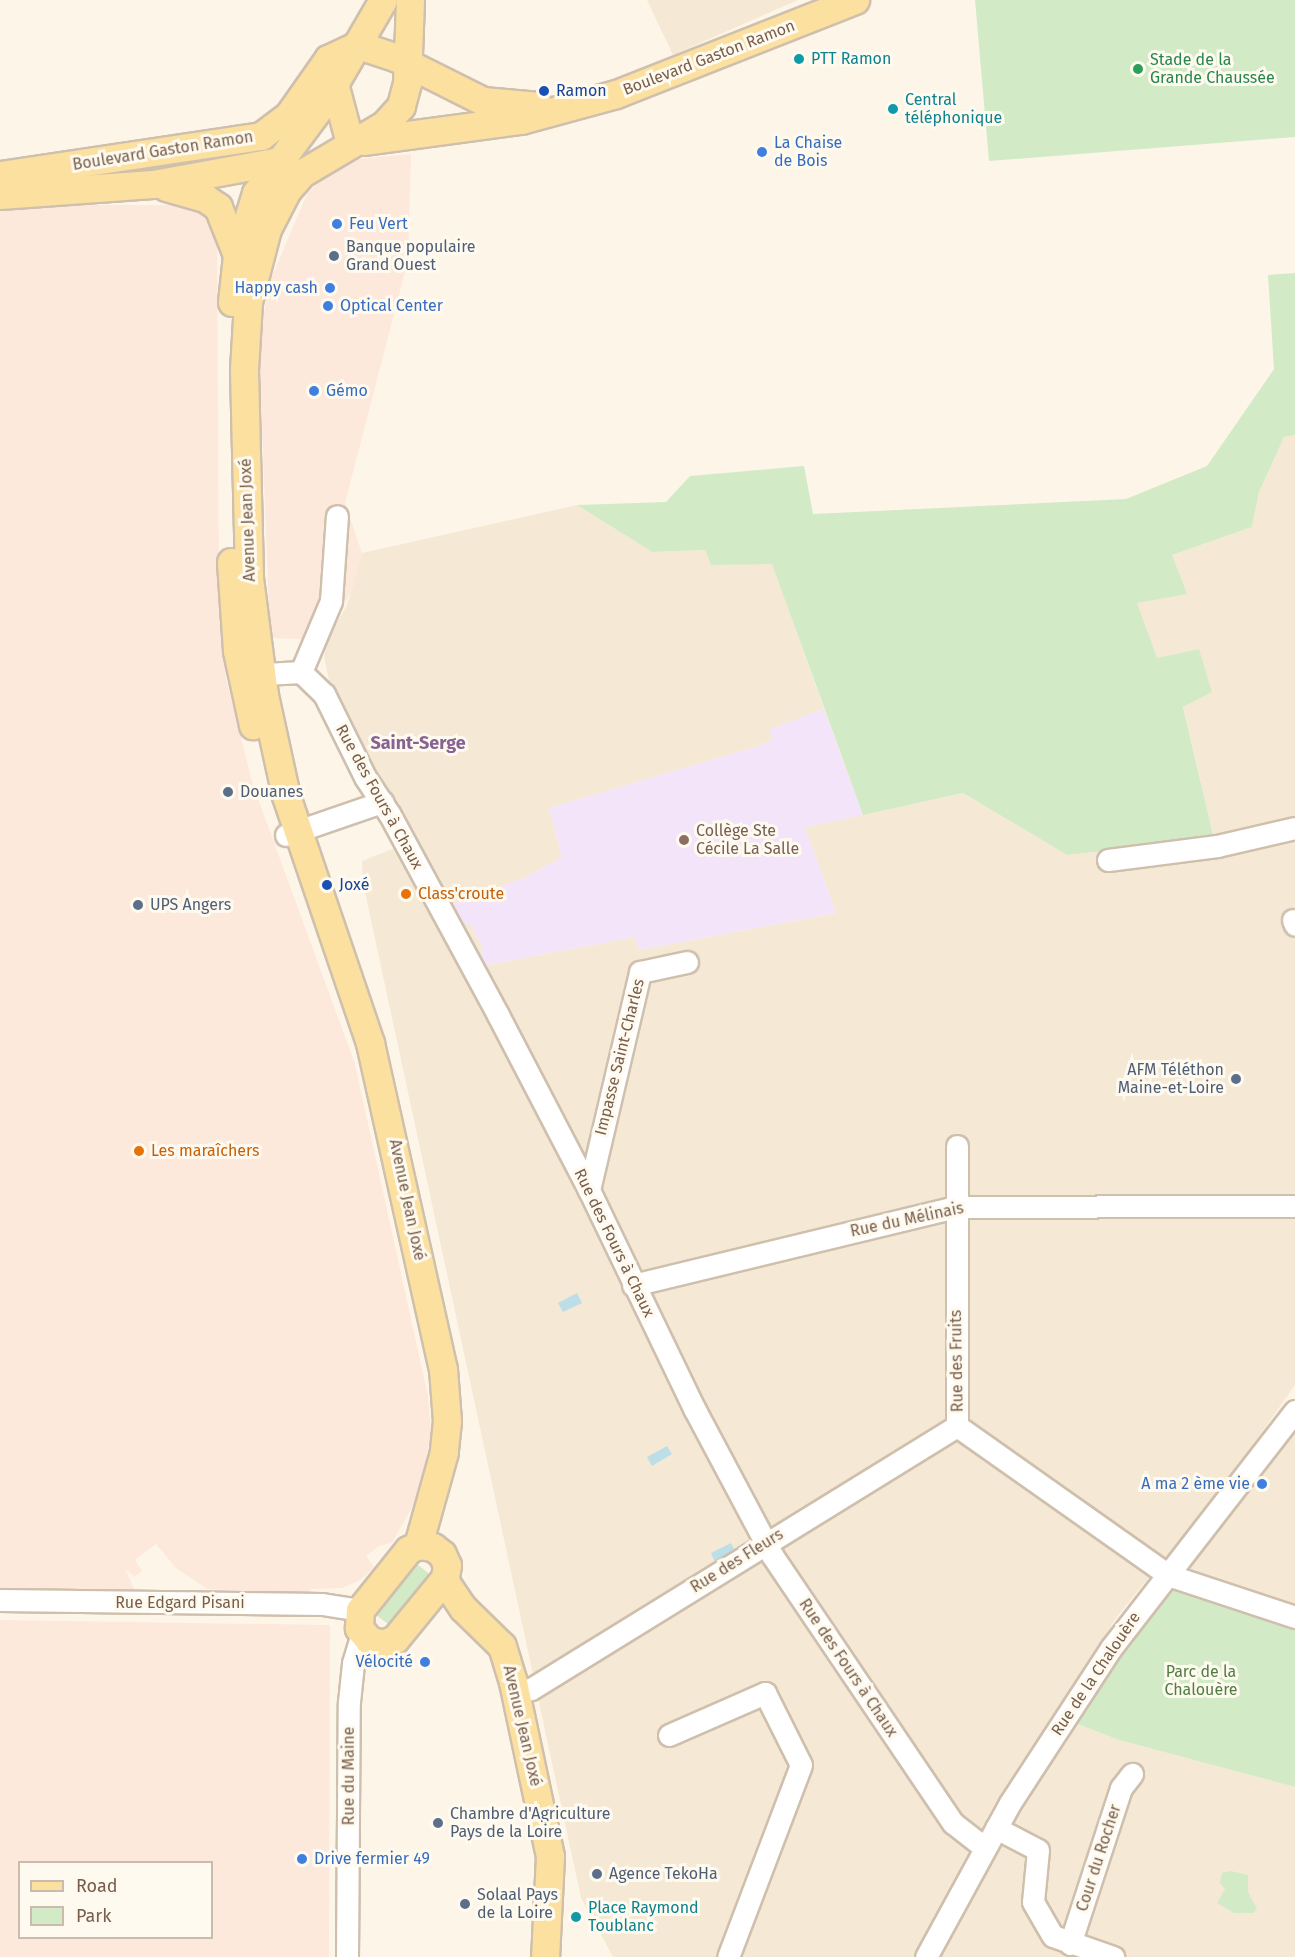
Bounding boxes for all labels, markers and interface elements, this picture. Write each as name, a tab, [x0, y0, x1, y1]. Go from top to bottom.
street label: Boulevard Gaston Ramon	[620, 16, 798, 100]
place label: PTT Ramon	[811, 49, 891, 69]
place label: Stade de la Grande Chaussée	[1150, 50, 1275, 88]
marker: PTT Ramon	[792, 52, 806, 66]
marker: Stade de la Grande Chaussée	[1131, 62, 1145, 76]
place label: Ramon	[556, 81, 607, 101]
marker: Ramon	[537, 84, 551, 98]
place label: Central téléphonique	[905, 90, 1002, 128]
marker: Central téléphonique	[886, 102, 900, 116]
street label: Boulevard Gaston Ramon	[71, 127, 255, 175]
place label: La Chaise de Bois	[774, 133, 842, 171]
marker: La Chaise de Bois	[755, 145, 769, 159]
place label: Feu Vert	[349, 214, 408, 234]
marker: Feu Vert	[330, 217, 344, 231]
place label: Banque populaire Grand Ouest	[346, 237, 476, 275]
marker: Banque populaire Grand Ouest	[327, 249, 341, 263]
place label: Happy cash	[234, 278, 318, 298]
marker: Happy cash	[323, 281, 337, 295]
place label: Optical Center	[340, 296, 443, 316]
marker: Optical Center	[321, 299, 335, 313]
place label: Gémo	[326, 381, 368, 401]
marker: Gémo	[307, 384, 321, 398]
street label: Avenue Jean Joxé	[236, 458, 260, 582]
street label: Rue des Fours à Chaux	[331, 721, 427, 873]
district label: Saint-Serge	[370, 732, 466, 754]
place label: Douanes	[240, 782, 303, 802]
marker: Douanes	[221, 785, 235, 799]
place label: Collège Ste Cécile La Salle	[696, 821, 799, 859]
marker: Collège Ste Cécile La Salle	[677, 833, 691, 847]
place label: Joxé	[339, 875, 369, 895]
marker: Joxé	[320, 878, 334, 892]
place label: Class'croute	[418, 884, 504, 904]
marker: Class'croute	[399, 887, 413, 901]
place label: UPS Angers	[150, 895, 231, 915]
marker: UPS Angers	[131, 898, 145, 912]
street label: Impasse Saint-Charles	[591, 977, 649, 1137]
place label: AFM Téléthon Maine-et-Loire	[1118, 1060, 1224, 1098]
marker: AFM Téléthon Maine-et-Loire	[1229, 1072, 1243, 1086]
street label: Avenue Jean Joxé	[385, 1138, 429, 1262]
place label: Les maraîchers	[151, 1141, 259, 1161]
marker: Les maraîchers	[132, 1144, 146, 1158]
street label: Rue des Fours à Chaux	[570, 1166, 658, 1320]
street label: Rue du Mélinais	[849, 1199, 965, 1241]
street label: Rue des Fruits	[947, 1310, 967, 1412]
place label: A ma 2 ème vie	[1141, 1474, 1250, 1494]
marker: A ma 2 ème vie	[1255, 1477, 1269, 1491]
street label: Rue des Fleurs	[687, 1525, 787, 1597]
street label: Rue Edgard Pisani	[115, 1593, 245, 1613]
street label: Rue des Fours à Chaux	[795, 1595, 901, 1741]
street label: Rue de la Chalouère	[1047, 1608, 1145, 1740]
place label: Vélocité	[355, 1652, 413, 1672]
marker: Vélocité	[418, 1655, 432, 1669]
park label: Parc de la Chalouère	[1164, 1662, 1238, 1700]
street label: Avenue Jean Joxé	[499, 1664, 545, 1788]
street label: Rue du Maine	[339, 1727, 359, 1825]
street label: Cour du Rocher	[1073, 1802, 1125, 1914]
place label: Chambre d'Agriculture Pays de la Loire	[450, 1804, 611, 1842]
marker: Chambre d'Agriculture Pays de la Loire	[431, 1816, 445, 1830]
place label: Drive fermier 49	[314, 1849, 430, 1869]
marker: Drive fermier 49	[295, 1852, 309, 1866]
legend	[18, 1861, 213, 1939]
place label: Agence TekoHa	[609, 1864, 718, 1884]
marker: Agence TekoHa	[590, 1867, 604, 1881]
text: Road	[76, 1875, 118, 1897]
place label: Solaal Pays de la Loire	[477, 1885, 558, 1923]
marker: Solaal Pays de la Loire	[458, 1897, 472, 1911]
place label: Place Raymond Toublanc	[588, 1898, 699, 1936]
text: Park	[76, 1905, 111, 1927]
marker: Place Raymond Toublanc	[569, 1910, 583, 1924]

